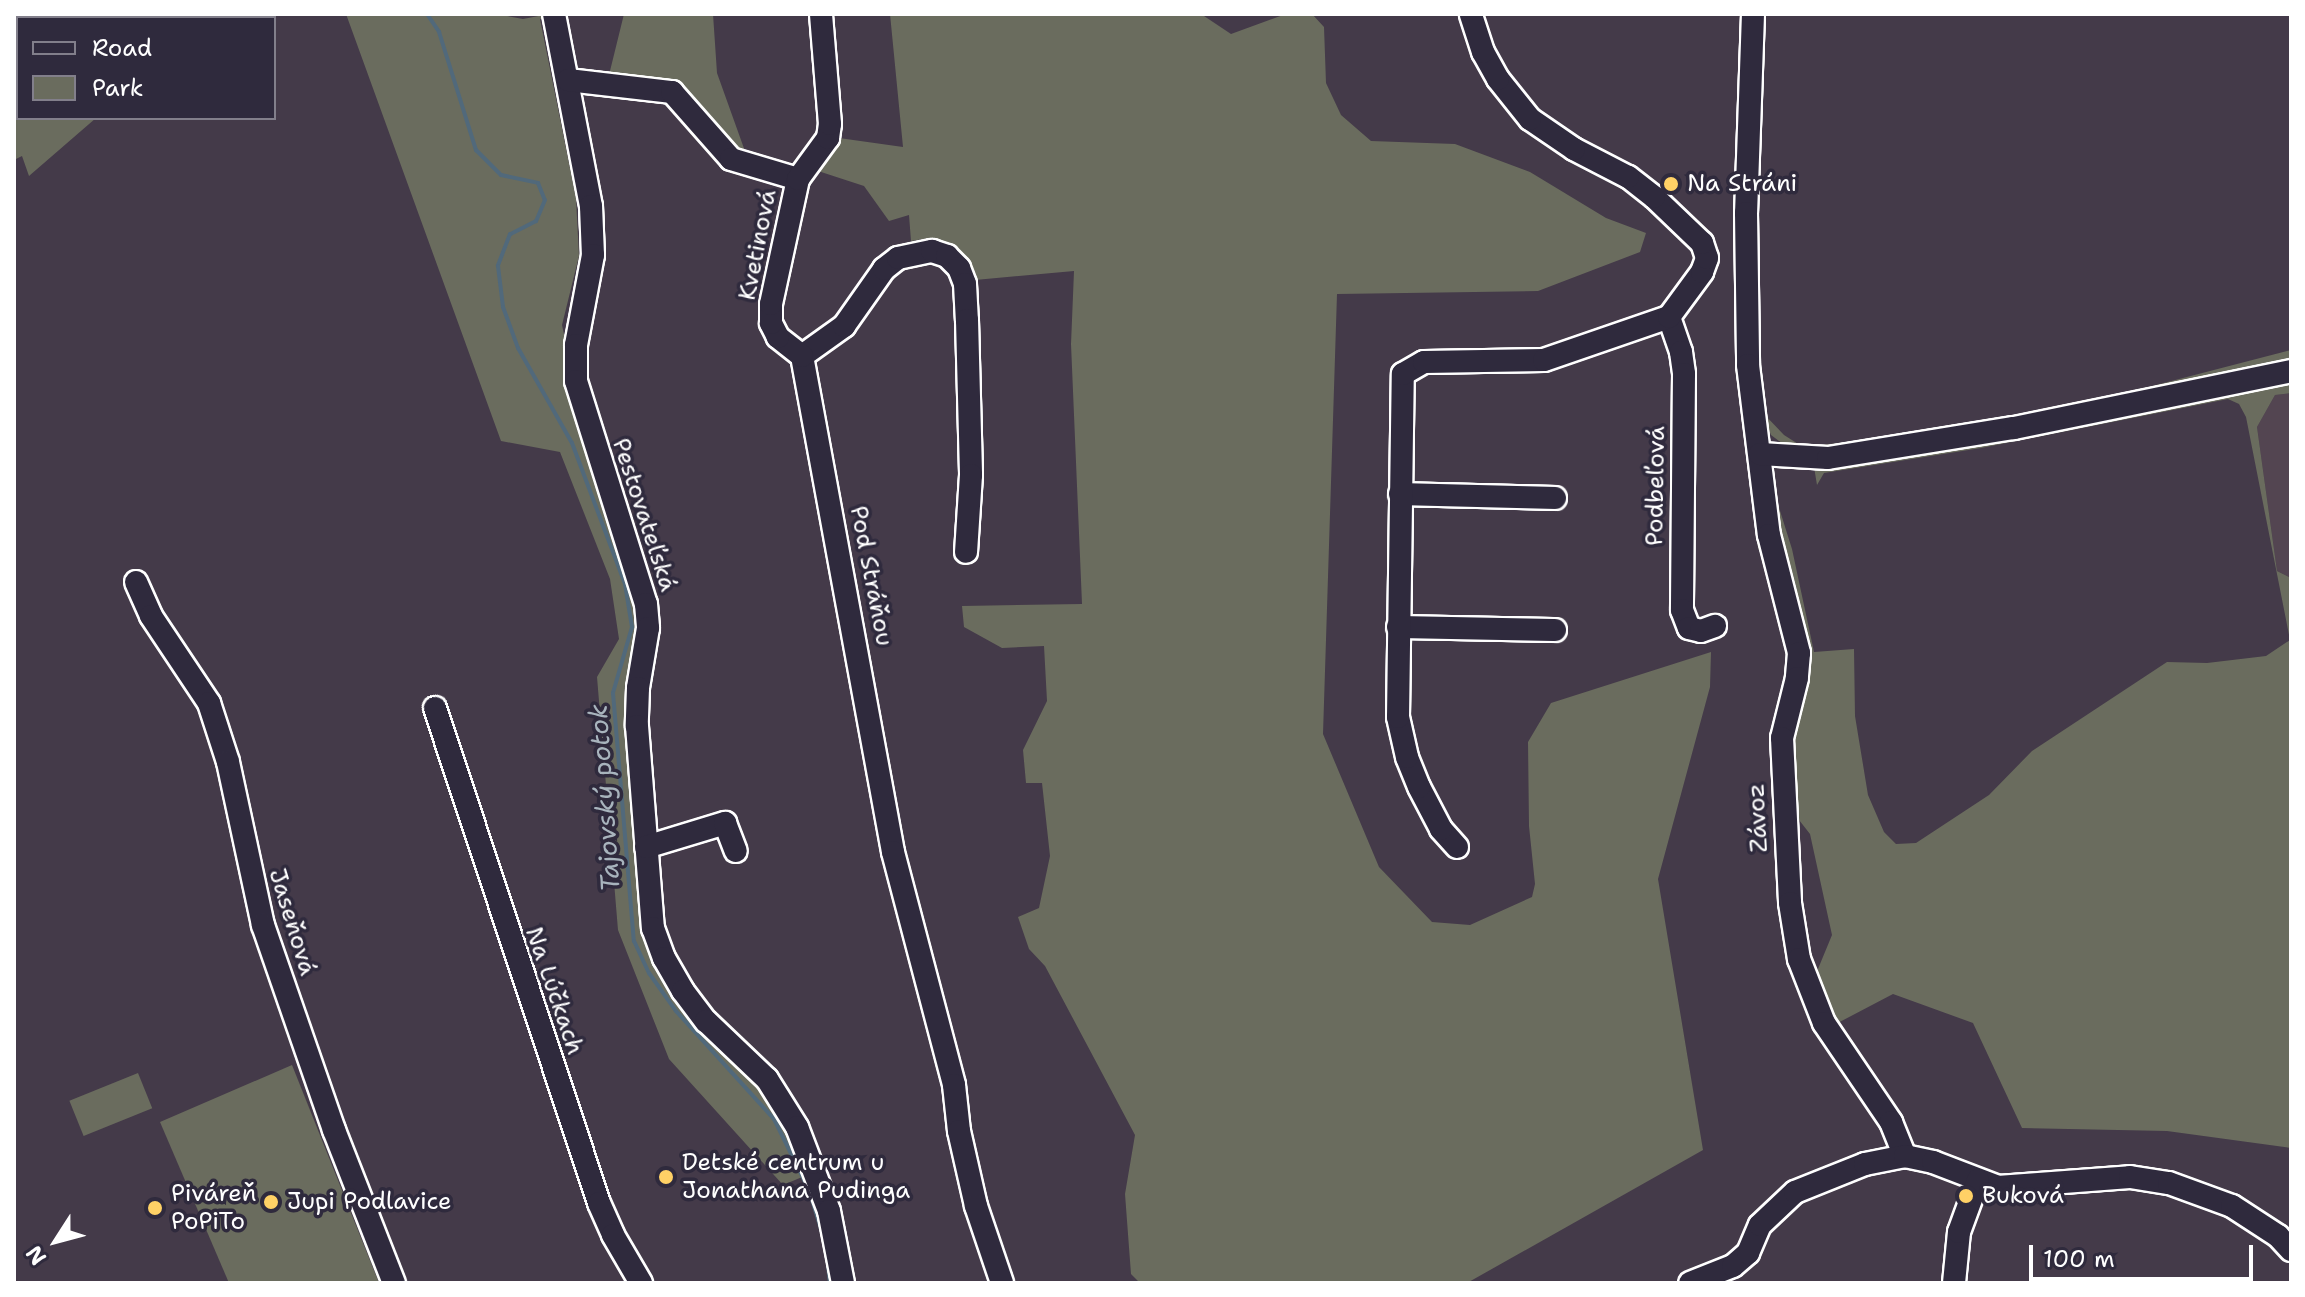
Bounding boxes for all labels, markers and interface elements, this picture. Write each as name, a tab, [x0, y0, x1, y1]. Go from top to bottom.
legend	[16, 16, 276, 120]
text: Road	[92, 32, 152, 64]
text: Park	[92, 72, 144, 104]
place label: Na Stráni	[1687, 170, 1797, 198]
marker: Na Stráni	[1662, 175, 1680, 193]
street label: Kvetinová	[733, 187, 783, 303]
street label: Podbeľová	[1641, 426, 1671, 546]
street label: Pestovateľská	[606, 435, 682, 595]
street label: Pod Stráňou	[843, 504, 899, 648]
water label: Tajovský potok	[582, 703, 626, 893]
street label: Závoz	[1742, 783, 1774, 853]
street label: Jaseňová	[262, 865, 322, 979]
street label: Na Lúčkach	[519, 923, 589, 1059]
place label: Detské centrum u Jonathana Pudinga	[682, 1149, 910, 1205]
marker: Detské centrum u Jonathana Pudinga	[657, 1168, 675, 1186]
place label: Piváreň PoPiTo	[171, 1180, 256, 1236]
place label: Buková	[1982, 1182, 2064, 1210]
marker: Buková	[1957, 1187, 1975, 1205]
place label: Jupi Podlavice	[287, 1188, 452, 1216]
marker: Jupi Podlavice	[262, 1193, 280, 1211]
marker: Piváreň PoPiTo	[146, 1199, 164, 1217]
north arrow	[16, 1201, 96, 1281]
scale bar	[2033, 1229, 2257, 1279]
text: N	[19, 1240, 53, 1271]
text: 100 m	[2043, 1243, 2115, 1275]

